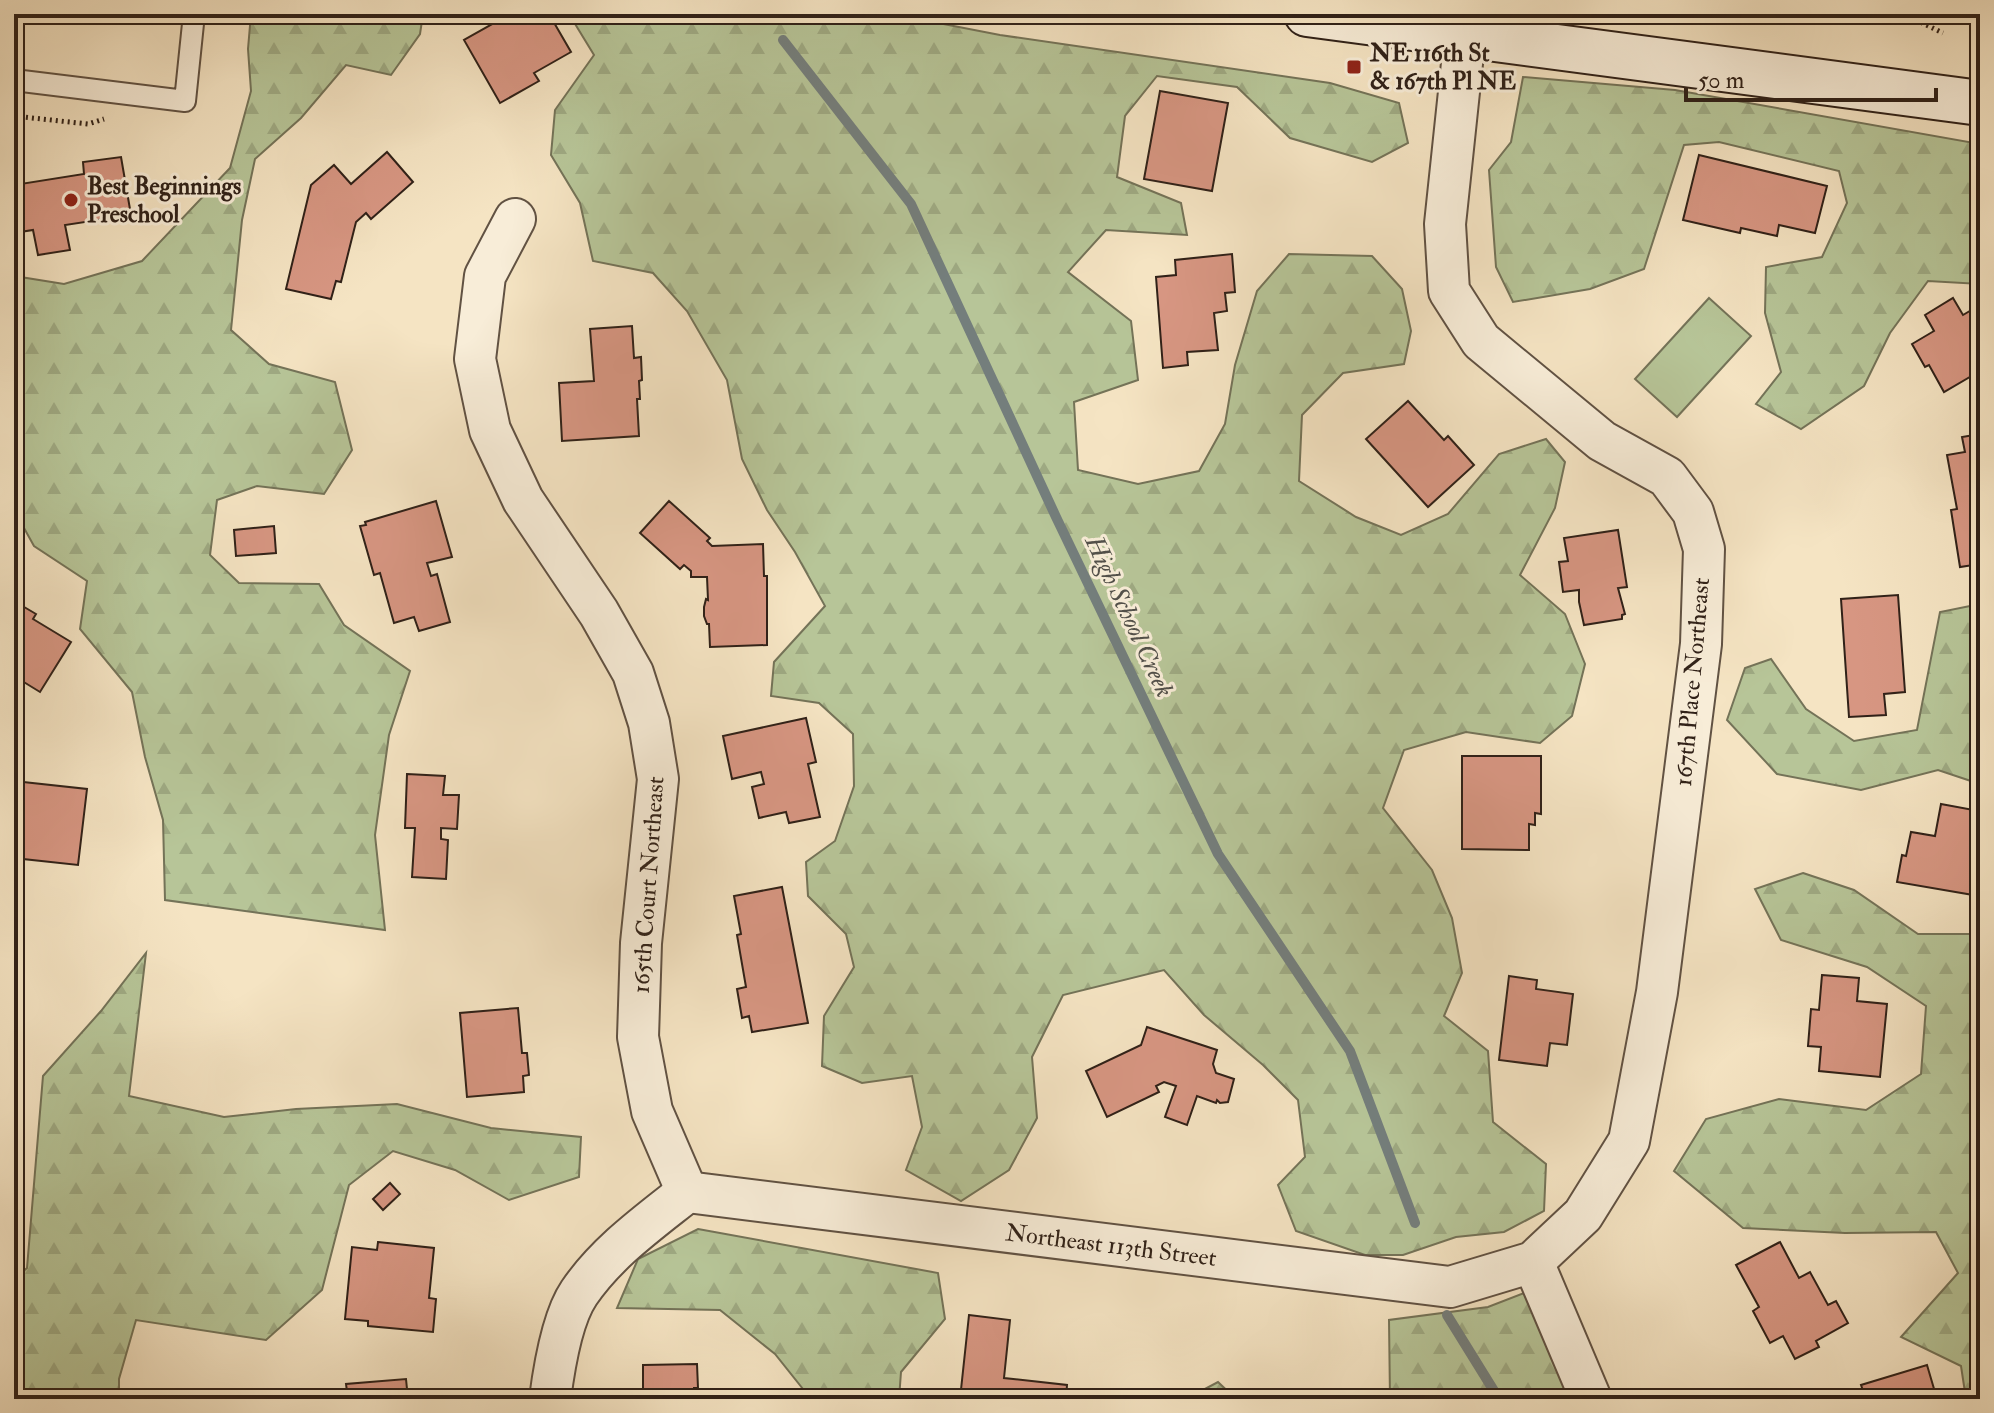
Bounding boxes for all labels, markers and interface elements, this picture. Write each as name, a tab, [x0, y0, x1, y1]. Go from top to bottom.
place label: NE 116th St & 167th Pl NE	[1369, 38, 1516, 97]
scale bar	[1686, 52, 1936, 102]
marker: NE 116th St & 167th Pl NE	[1345, 58, 1363, 76]
text: 50 m	[1698, 65, 1745, 96]
place label: Best Beginnings Preschool	[87, 171, 241, 230]
marker: Best Beginnings Preschool	[62, 191, 80, 209]
water label: High School Creek	[1077, 530, 1181, 702]
street label: 167th Place Northeast	[1668, 576, 1717, 788]
street label: 165th Court Northeast	[625, 775, 672, 995]
street label: Northeast 113th Street	[1004, 1217, 1218, 1274]

